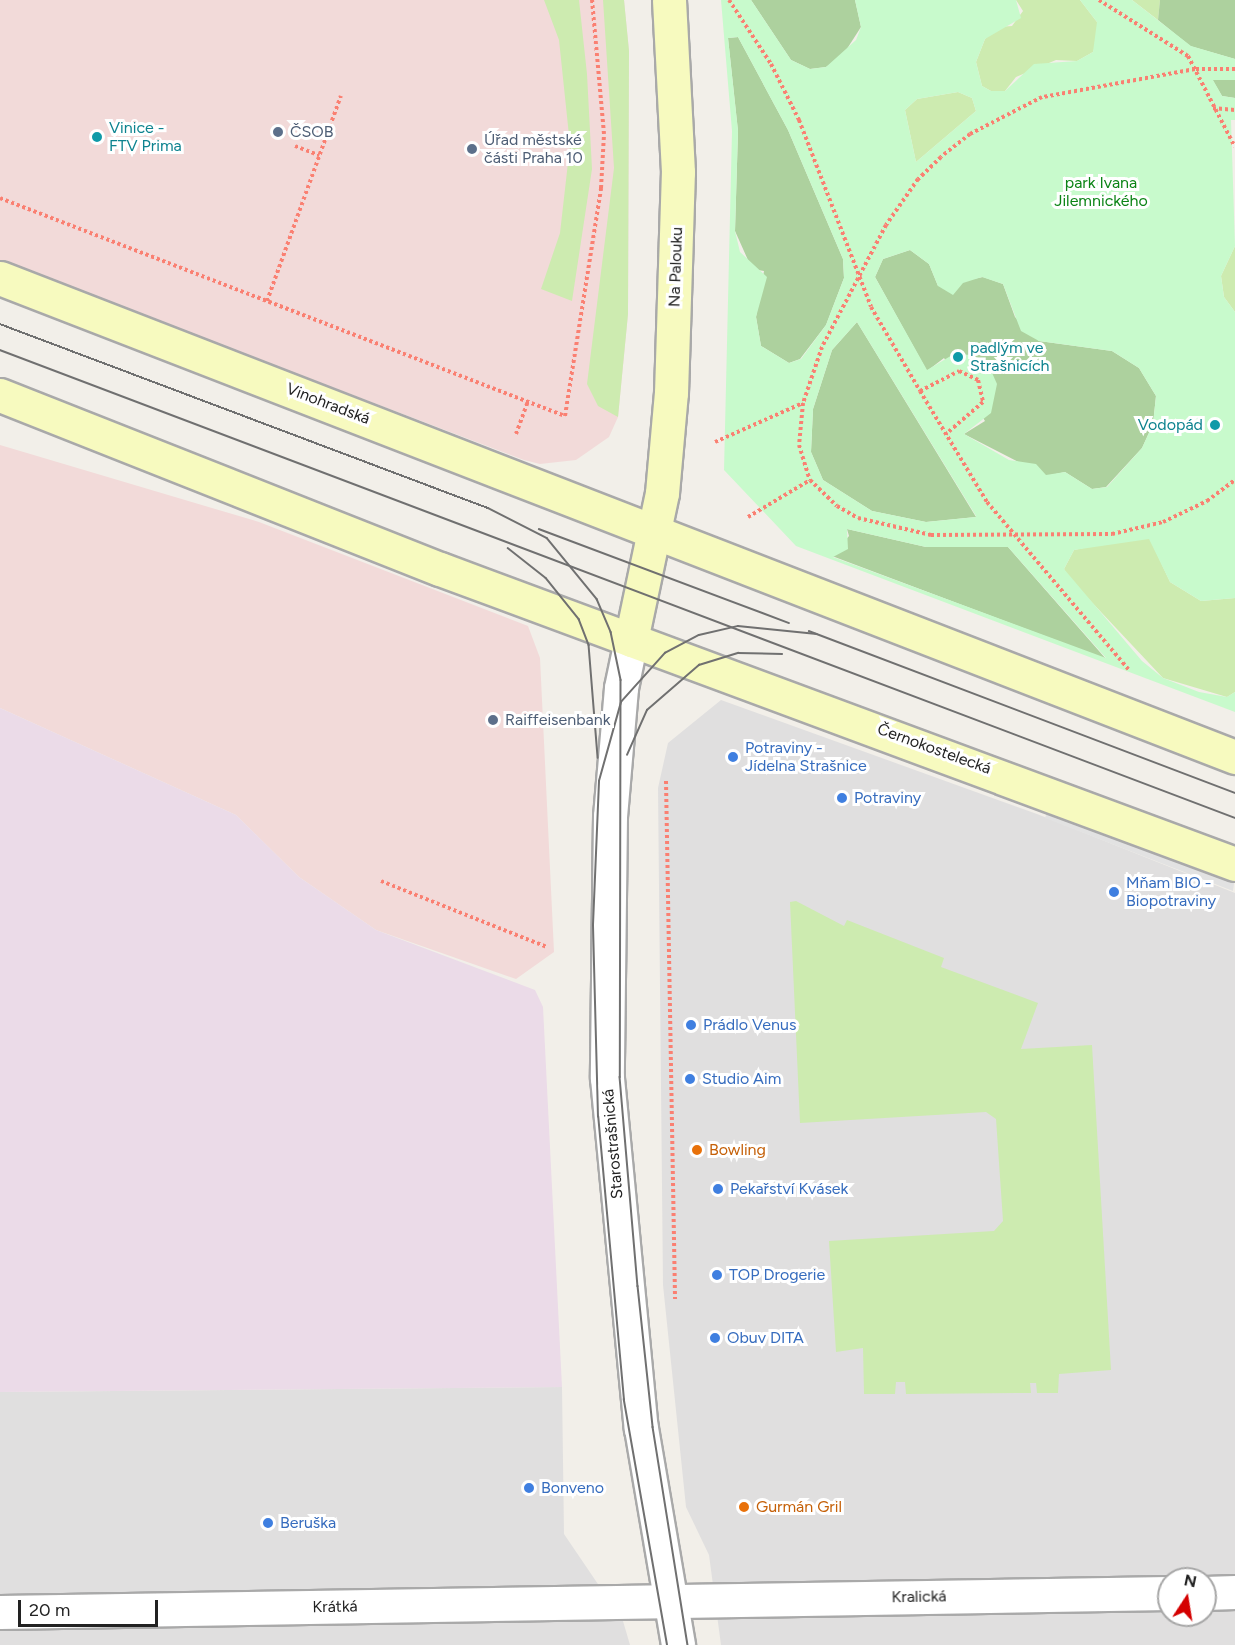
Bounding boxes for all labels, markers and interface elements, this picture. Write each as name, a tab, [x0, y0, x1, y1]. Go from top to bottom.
place label: Vinice - FTV Prima	[109, 118, 182, 156]
place label: ČSOB	[290, 122, 334, 142]
marker: ČSOB	[271, 125, 285, 139]
marker: Vinice - FTV Prima	[90, 130, 104, 144]
place label: Úřad městské části Praha 10	[484, 130, 583, 168]
marker: Úřad městské části Praha 10	[465, 142, 479, 156]
park label: park Ivana Jilemnického	[1054, 173, 1148, 211]
street label: Na Palouku	[665, 227, 687, 307]
place label: padlým ve Strašnicích	[970, 338, 1050, 376]
marker: padlým ve Strašnicích	[951, 350, 965, 364]
street label: Vinohradská	[283, 379, 373, 429]
place label: Vodopád	[1138, 415, 1203, 435]
marker: Vodopád	[1208, 418, 1222, 432]
place label: Raiffeisenbank	[505, 710, 610, 730]
marker: Raiffeisenbank	[486, 713, 500, 727]
street label: Černokostelecká	[875, 720, 993, 778]
place label: Potraviny - Jídelna Strašnice	[745, 738, 867, 776]
marker: Potraviny - Jídelna Strašnice	[726, 750, 740, 764]
place label: Potraviny	[854, 788, 921, 808]
marker: Potraviny	[835, 791, 849, 805]
place label: Mňam BIO - Biopotraviny	[1126, 873, 1216, 911]
marker: Mňam BIO - Biopotraviny	[1107, 885, 1121, 899]
place label: Prádlo Venus	[703, 1015, 796, 1035]
marker: Prádlo Venus	[684, 1018, 698, 1032]
place label: Studio Aim	[702, 1069, 781, 1089]
marker: Studio Aim	[683, 1072, 697, 1086]
street label: Starostrašnická	[599, 1088, 627, 1200]
place label: Bowling	[709, 1140, 766, 1160]
marker: Bowling	[690, 1143, 704, 1157]
place label: Pekařství Kvásek	[730, 1179, 848, 1199]
marker: Pekařství Kvásek	[711, 1182, 725, 1196]
place label: TOP Drogerie	[729, 1265, 825, 1285]
marker: TOP Drogerie	[710, 1268, 724, 1282]
place label: Obuv DITA	[727, 1328, 804, 1348]
marker: Obuv DITA	[708, 1331, 722, 1345]
place label: Bonveno	[541, 1478, 604, 1498]
marker: Bonveno	[522, 1481, 536, 1495]
place label: Gurmán Gril	[756, 1497, 842, 1517]
marker: Gurmán Gril	[737, 1500, 751, 1514]
place label: Beruška	[280, 1513, 336, 1533]
marker: Beruška	[261, 1516, 275, 1530]
north arrow	[1157, 1567, 1217, 1627]
text: N	[1182, 1570, 1198, 1591]
street label: Kralická	[891, 1587, 947, 1607]
scale bar	[21, 1588, 160, 1626]
street label: Krátká	[312, 1597, 358, 1617]
text: 20 m	[29, 1599, 70, 1621]

